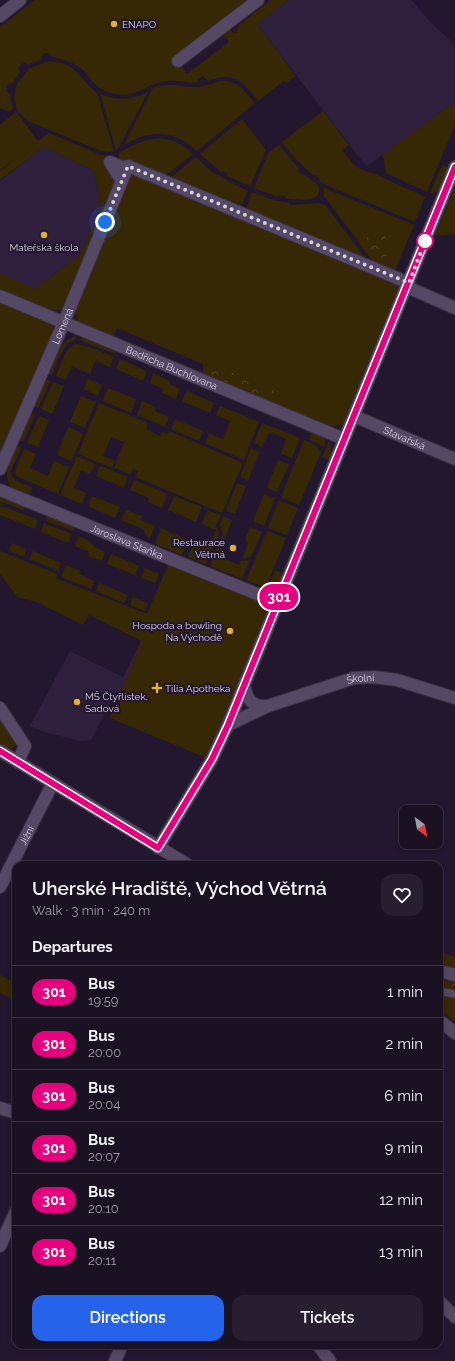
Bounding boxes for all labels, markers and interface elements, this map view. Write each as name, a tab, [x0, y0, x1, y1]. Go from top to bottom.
marker: ENAPO	[109, 19, 119, 29]
place label: ENAPO	[122, 19, 157, 30]
your location	[95, 212, 115, 232]
marker: Mateřská škola	[39, 230, 49, 240]
unlabelled marker	[416, 232, 434, 250]
place label: Mateřská škola	[10, 242, 78, 253]
street label: Lomená	[50, 306, 75, 346]
street label: Bedřicha Buchlovana	[124, 344, 219, 392]
street label: Stavařská	[382, 424, 427, 452]
street label: Jaroslava Staňka	[89, 522, 165, 561]
place label: Restaurace Větrná	[173, 537, 225, 560]
marker: Restaurace Větrná	[228, 543, 238, 553]
line badge: 301	[256, 584, 302, 610]
text: 301	[267, 589, 291, 605]
place label: Hospoda a bowling Na Východě	[133, 620, 222, 643]
marker: Hospoda a bowling Na Východě	[225, 626, 235, 636]
street label: Školní	[345, 672, 375, 686]
marker: Tilia Apotheka	[152, 683, 162, 693]
place label: Tilia Apotheka	[165, 683, 230, 694]
place label: MŠ Čtyřlístek, Sadová	[85, 691, 148, 714]
marker: MŠ Čtyřlístek, Sadová	[72, 697, 82, 707]
north arrow	[399, 805, 443, 849]
map controls	[399, 805, 443, 849]
street label: Jižní	[17, 823, 37, 847]
button: heart	[381, 874, 423, 916]
text: Uherské Hradiště, Východ Větrná	[32, 877, 327, 899]
text: Walk · 3 min · 240 m	[32, 903, 150, 918]
text: Departures	[32, 938, 113, 956]
text: Bus	[88, 975, 115, 993]
text: 1 min	[387, 983, 423, 1001]
text: 301	[42, 984, 66, 1000]
text: 19:59	[88, 993, 118, 1008]
text: Bus	[88, 1027, 115, 1045]
text: 2 min	[386, 1035, 423, 1053]
text: 301	[42, 1036, 66, 1052]
text: 20:00	[88, 1045, 121, 1060]
text: Bus	[88, 1079, 115, 1097]
text: 6 min	[384, 1087, 423, 1105]
text: 301	[42, 1088, 66, 1104]
text: 20:04	[88, 1097, 120, 1112]
text: Bus	[88, 1131, 115, 1149]
text: 9 min	[385, 1139, 423, 1157]
text: 301	[42, 1140, 66, 1156]
text: 20:07	[88, 1149, 120, 1164]
text: Bus	[88, 1183, 115, 1201]
text: 12 min	[379, 1191, 423, 1209]
text: 301	[42, 1192, 66, 1208]
text: 20:10	[88, 1201, 119, 1216]
text: Bus	[88, 1235, 115, 1253]
text: 13 min	[379, 1243, 423, 1261]
text: 301	[42, 1244, 66, 1260]
text: 20:11	[88, 1253, 116, 1268]
button: Directions	[32, 1295, 224, 1341]
button: Tickets	[232, 1295, 423, 1341]

